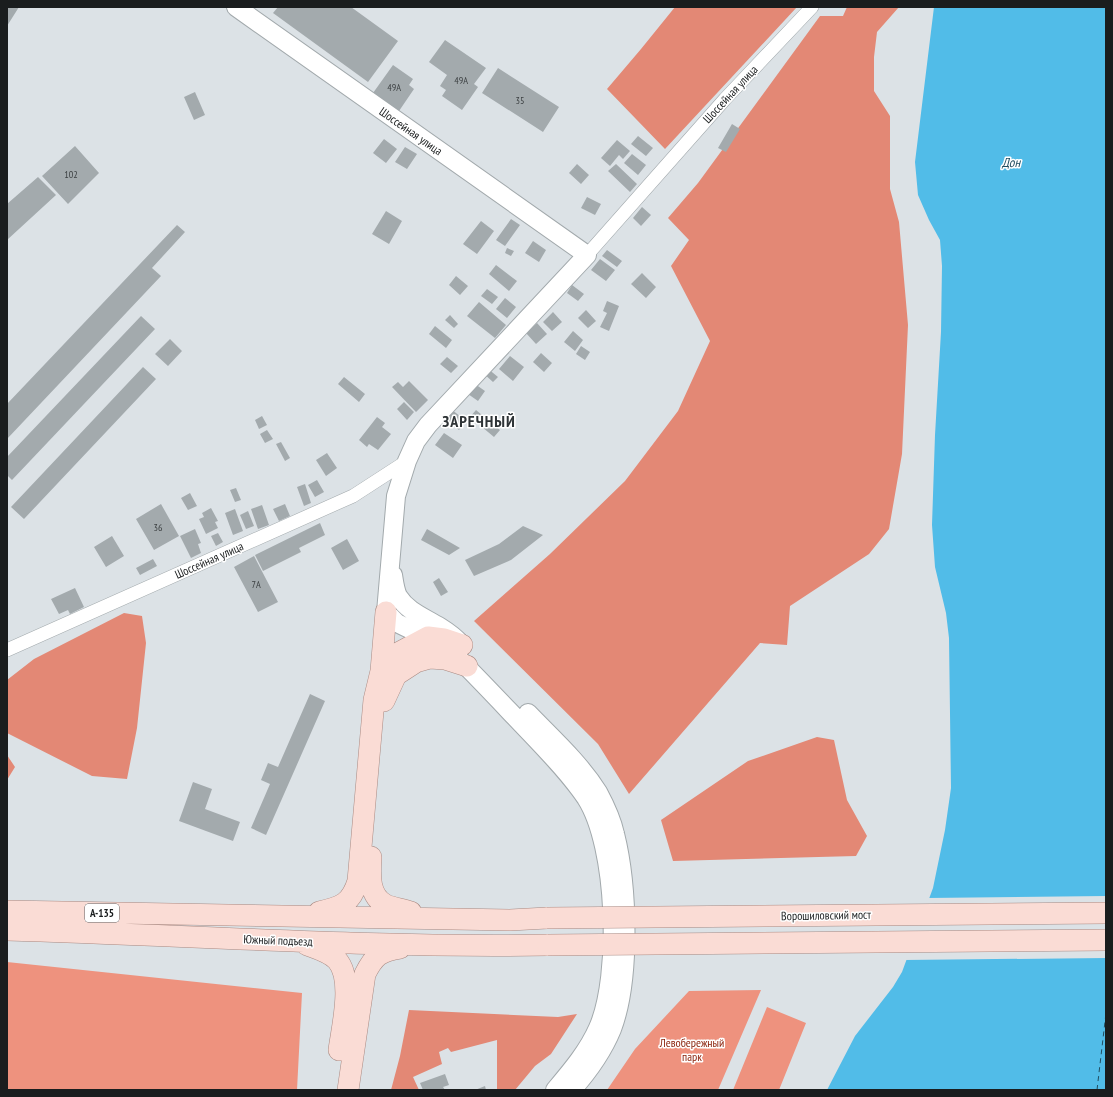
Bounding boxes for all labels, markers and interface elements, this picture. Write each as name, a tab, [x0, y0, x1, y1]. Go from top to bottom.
street label: Шоссейная улица	[699, 62, 761, 126]
house number: 49А	[454, 74, 468, 87]
house number: 49А	[387, 81, 401, 94]
house number: 35	[516, 94, 525, 107]
street label: Шоссейная улица	[377, 104, 446, 158]
water label: Дон	[1001, 154, 1021, 171]
house number: 102	[64, 168, 78, 181]
district label: ЗАРЕЧНЫЙ	[442, 411, 516, 431]
house number: 36	[154, 521, 163, 534]
street label: Шоссейная улица	[172, 538, 246, 582]
house number: 7А	[251, 578, 261, 591]
road number: А-135	[85, 904, 119, 922]
street label: Ворошиловский мост	[781, 907, 871, 923]
street label: Южный подъезд	[243, 931, 314, 949]
park label: Левобережный парк	[659, 1035, 724, 1064]

